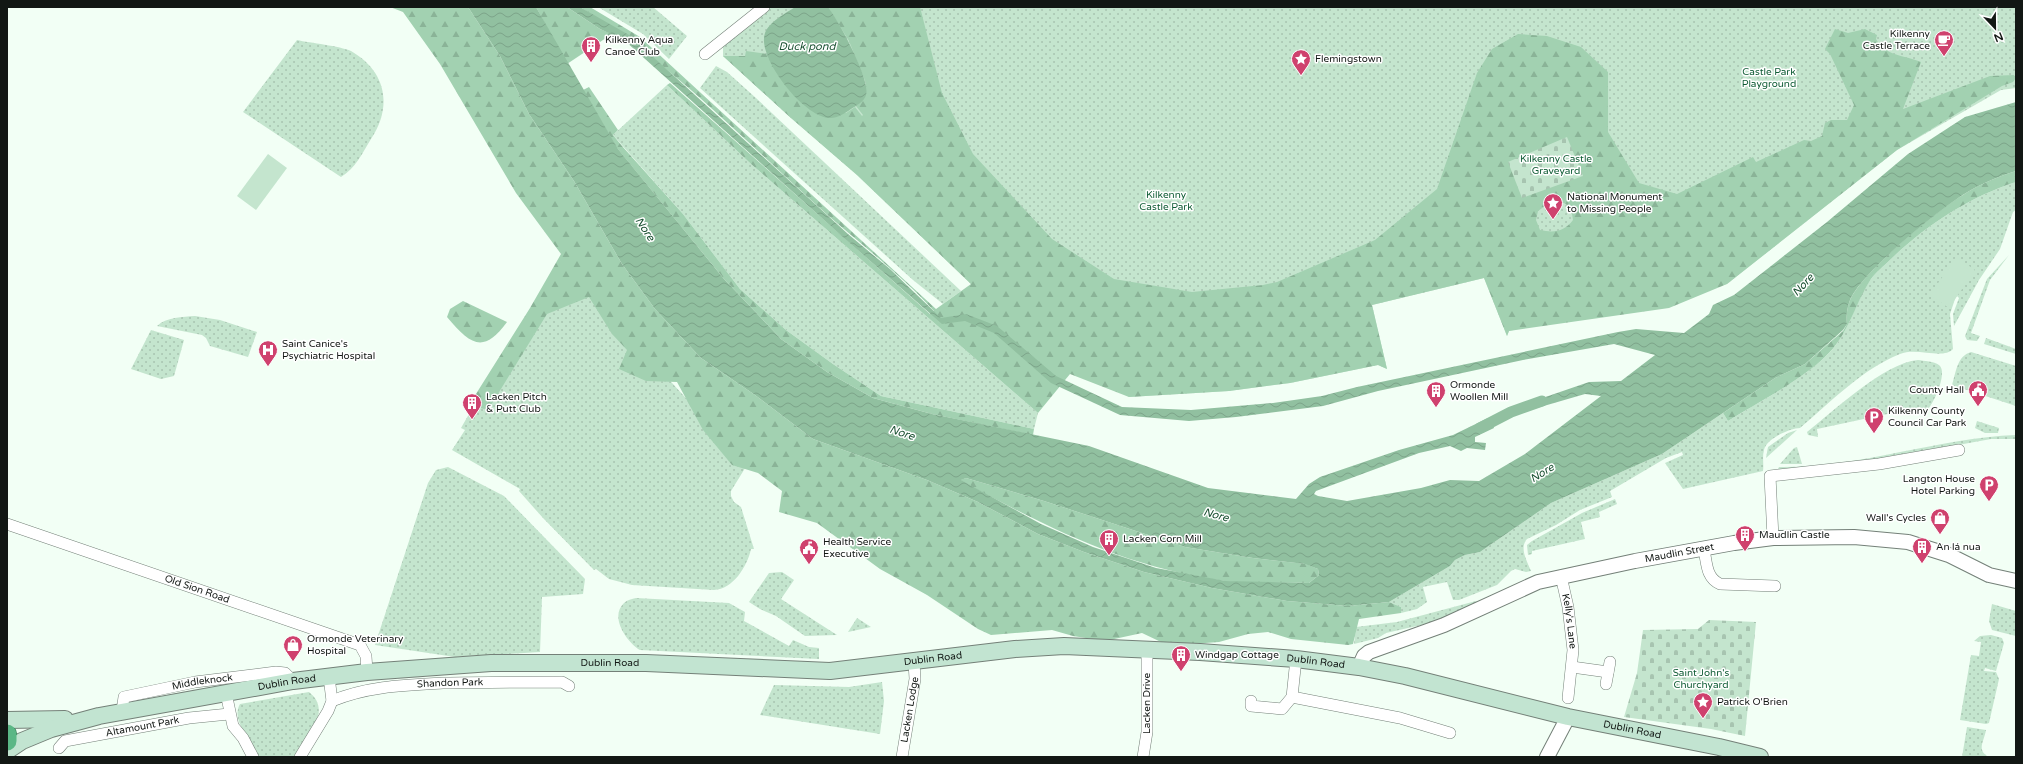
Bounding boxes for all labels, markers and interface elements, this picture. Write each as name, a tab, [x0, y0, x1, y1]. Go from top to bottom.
north arrow	[1975, 8, 2015, 48]
place label: Kilkenny Castle Terrace	[1863, 28, 1931, 52]
cafe icon: Kilkenny Castle Terrace	[1933, 29, 1955, 57]
text: N	[1992, 29, 2005, 44]
place label: Kilkenny Aqua Canoe Club	[605, 34, 673, 58]
building icon: Kilkenny Aqua Canoe Club	[580, 35, 602, 63]
water label: Duck pond	[779, 40, 837, 53]
place icon: Flemingstown	[1290, 48, 1312, 76]
place label: Flemingstown	[1315, 53, 1382, 65]
park label: Castle Park Playground	[1742, 66, 1796, 90]
park label: Kilkenny Castle Graveyard	[1520, 153, 1592, 177]
park label: Kilkenny Castle Park	[1139, 189, 1193, 213]
place label: National Monument to Missing People	[1567, 191, 1662, 215]
place icon: National Monument to Missing People	[1542, 192, 1564, 220]
water label: Nore	[633, 215, 658, 244]
water label: Nore	[1789, 271, 1817, 299]
place label: Saint Canice's Psychiatric Hospital	[282, 338, 375, 362]
hospital icon: Saint Canice's Psychiatric Hospital	[257, 339, 279, 367]
place label: Ormonde Woollen Mill	[1450, 379, 1508, 403]
public building icon: County Hall	[1967, 379, 1989, 407]
building icon: Ormonde Woollen Mill	[1425, 380, 1447, 408]
place label: County Hall	[1909, 384, 1964, 396]
place label: Lacken Pitch & Putt Club	[486, 391, 547, 415]
building icon: Lacken Pitch & Putt Club	[461, 392, 483, 420]
place label: Kilkenny County Council Car Park	[1888, 405, 1967, 429]
parking icon: Kilkenny County Council Car Park	[1863, 406, 1885, 434]
water label: Nore	[888, 423, 917, 443]
water label: Nore	[1528, 460, 1557, 485]
place label: Langton House Hotel Parking	[1903, 473, 1975, 497]
parking icon: Langton House Hotel Parking	[1978, 474, 2000, 502]
water label: Nore	[1202, 505, 1231, 525]
shop icon: Wall's Cycles	[1929, 507, 1951, 535]
place label: Wall's Cycles	[1866, 512, 1926, 524]
building icon: Maudlin Castle	[1734, 524, 1756, 552]
building icon: Lacken Corn Mill	[1098, 528, 1120, 556]
place label: Maudlin Castle	[1759, 529, 1830, 541]
place label: Lacken Corn Mill	[1123, 533, 1202, 545]
place label: Health Service Executive	[823, 536, 891, 560]
building icon: An lá nua	[1911, 536, 1933, 564]
public building icon: Health Service Executive	[798, 537, 820, 565]
street label: Maudlin Street	[1644, 541, 1715, 565]
place label: An lá nua	[1936, 541, 1981, 553]
street label: Old Sion Road	[163, 572, 231, 606]
street label: Kelly's Lane	[1559, 592, 1579, 650]
place label: Ormonde Veterinary Hospital	[307, 633, 404, 657]
shop icon: Ormonde Veterinary Hospital	[282, 634, 304, 662]
building icon: Windgap Cottage	[1170, 644, 1192, 672]
street label: Dublin Road	[903, 649, 963, 668]
place label: Windgap Cottage	[1195, 649, 1279, 661]
street label: Dublin Road	[1286, 652, 1346, 671]
street label: Dublin Road	[581, 657, 639, 669]
park label: Saint John's Churchyard	[1673, 667, 1729, 691]
street label: Middleknock	[171, 671, 234, 693]
street label: Dublin Road	[257, 672, 317, 693]
street label: Lacken Drive	[1141, 672, 1153, 734]
street label: Lacken Lodge	[898, 675, 921, 744]
street label: Shandon Park	[416, 676, 484, 690]
place icon: Patrick O'Brien	[1692, 691, 1714, 719]
place label: Patrick O'Brien	[1717, 696, 1788, 708]
street label: Altamount Park	[105, 714, 181, 739]
street label: Dublin Road	[1602, 718, 1662, 741]

